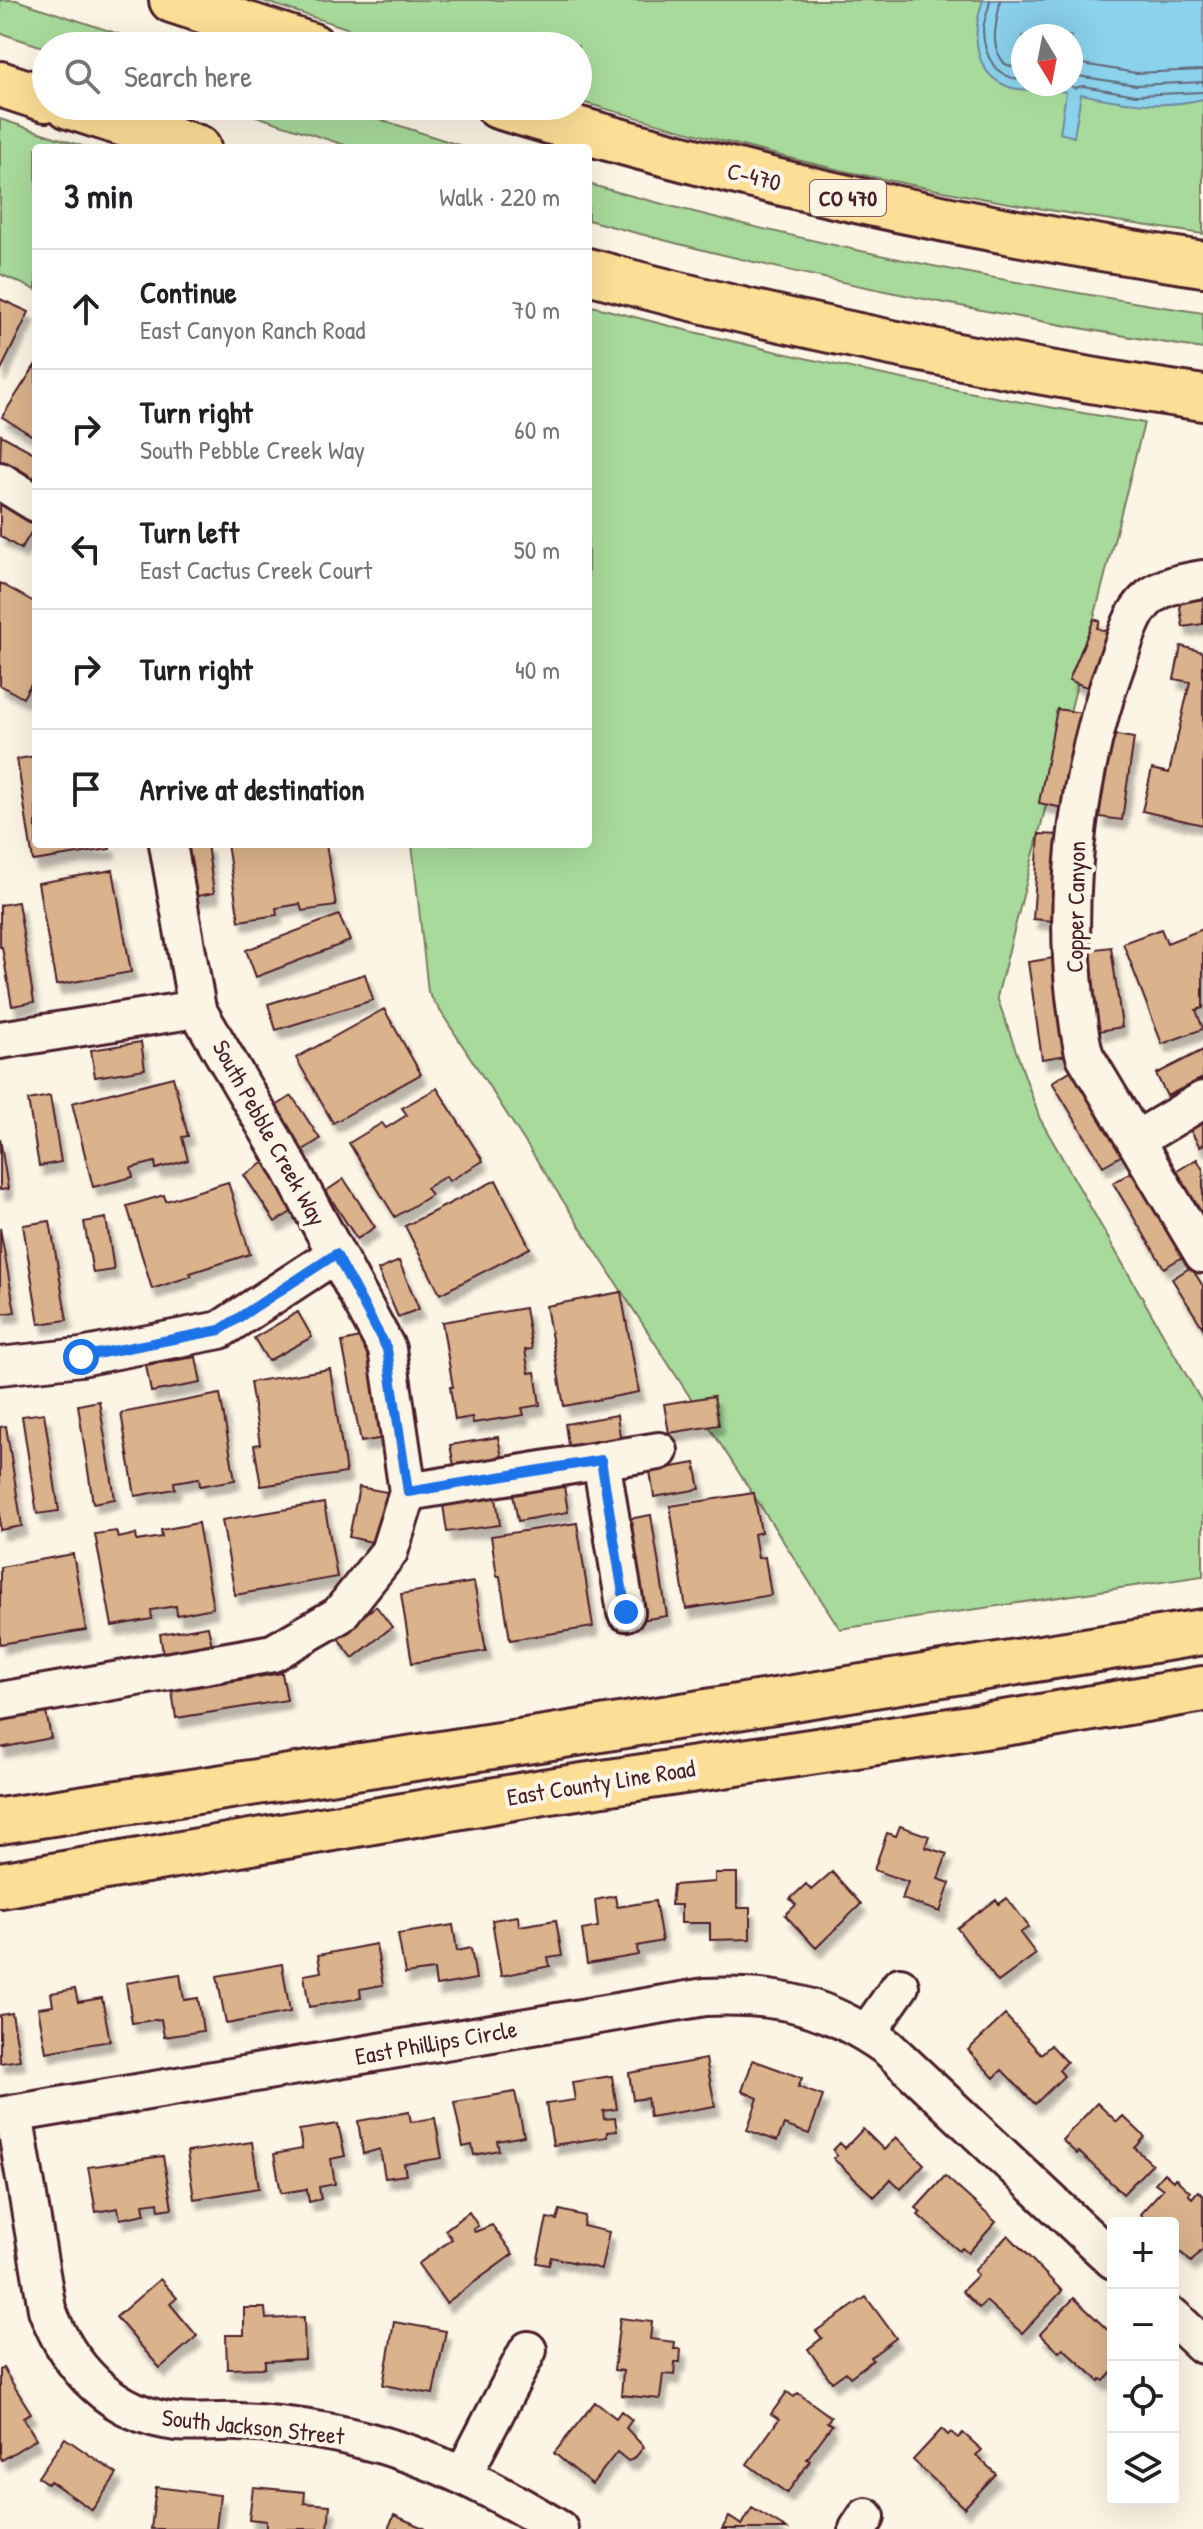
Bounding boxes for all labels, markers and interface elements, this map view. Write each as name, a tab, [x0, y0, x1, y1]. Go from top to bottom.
north arrow	[1011, 24, 1083, 96]
search box	[32, 32, 592, 120]
icon: search	[60, 54, 104, 98]
text: Search here	[124, 56, 252, 96]
street label: C-470	[724, 154, 785, 198]
text: 3 min	[64, 173, 133, 219]
text: Walk · 220 m	[439, 179, 560, 214]
road number: CO 470	[810, 180, 886, 216]
text: Continue	[140, 272, 237, 312]
icon: ahead	[64, 287, 108, 331]
text: 70 m	[512, 292, 560, 327]
text: East Canyon Ranch Road	[140, 312, 365, 347]
text: Turn right	[140, 392, 253, 432]
icon: right	[64, 407, 108, 451]
text: 60 m	[514, 412, 560, 447]
text: South Pebble Creek Way	[140, 432, 365, 467]
text: Turn left	[140, 512, 239, 552]
icon: left	[64, 527, 108, 571]
text: 50 m	[514, 532, 560, 567]
text: East Cactus Creek Court	[140, 552, 372, 587]
icon: right	[64, 647, 108, 691]
text: Turn right	[140, 649, 253, 689]
text: 40 m	[515, 652, 560, 687]
icon: arrive	[64, 767, 108, 811]
text: Arrive at destination	[140, 769, 365, 809]
street label: Copper Canyon	[1058, 841, 1092, 973]
street label: South Pebble Creek Way	[206, 1034, 334, 1231]
route start	[63, 1339, 99, 1375]
route end	[608, 1594, 644, 1630]
street label: East County Line Road	[505, 1751, 697, 1813]
street label: East Phillips Circle	[352, 2012, 520, 2072]
map controls	[1107, 2217, 1179, 2505]
button: +	[1107, 2217, 1179, 2289]
button: −	[1107, 2289, 1179, 2361]
button: locate	[1107, 2361, 1179, 2433]
street label: South Jackson Street	[161, 2401, 346, 2452]
button: layers	[1107, 2433, 1179, 2505]

